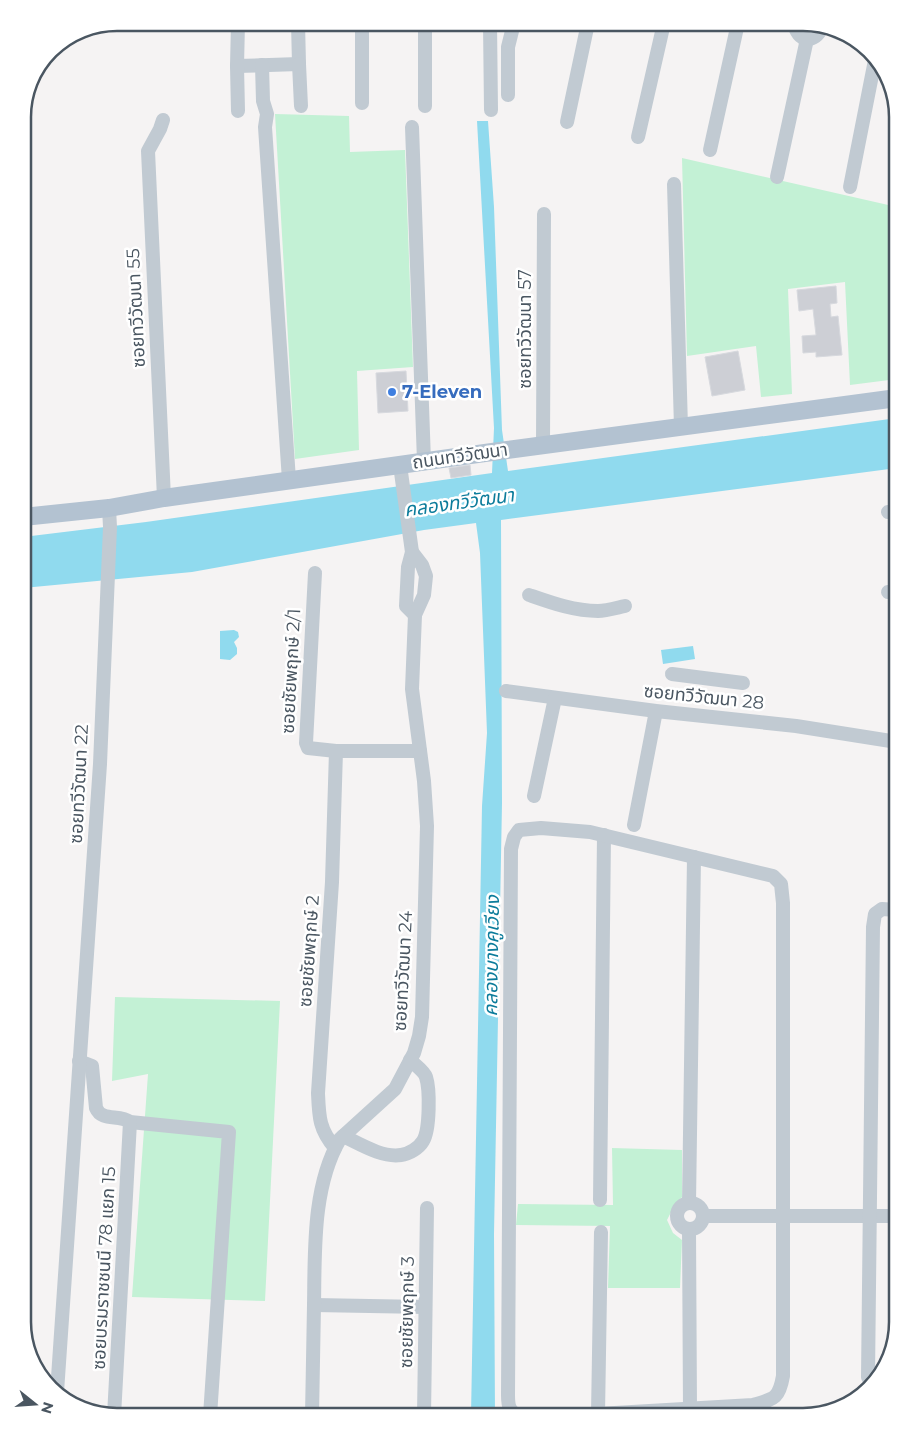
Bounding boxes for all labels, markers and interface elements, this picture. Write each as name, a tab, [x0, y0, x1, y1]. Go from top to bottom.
street label: ซอยทวีวัฒนา 55	[122, 248, 150, 368]
street label: ซอยทวีวัฒนา 57	[514, 269, 536, 389]
place label: 7-Eleven	[402, 381, 482, 403]
marker: 7-Eleven	[386, 386, 398, 398]
street label: ถนนทวีวัฒนา	[411, 438, 509, 474]
water label: คลองทวีวัฒนา	[403, 483, 517, 522]
street label: ซอยชัยพฤกษ์ 2/1	[277, 608, 305, 734]
street label: ซอยทวีวัฒนา 28	[643, 680, 765, 714]
street label: ซอยทวีวัฒนา 22	[65, 724, 93, 844]
street label: ซอยชัยพฤกษ์ 2	[294, 894, 324, 1008]
water label: คลองบางคูเวียง	[479, 895, 505, 1017]
street label: ซอยทวีวัฒนา 24	[389, 910, 417, 1032]
street label: ซอยบรมราชชนนี 78 แยก 15	[88, 1166, 120, 1370]
street label: ซอยชัยพฤกษ์ 3	[395, 1256, 419, 1368]
north arrow	[10, 1379, 60, 1429]
text: N	[37, 1400, 58, 1416]

